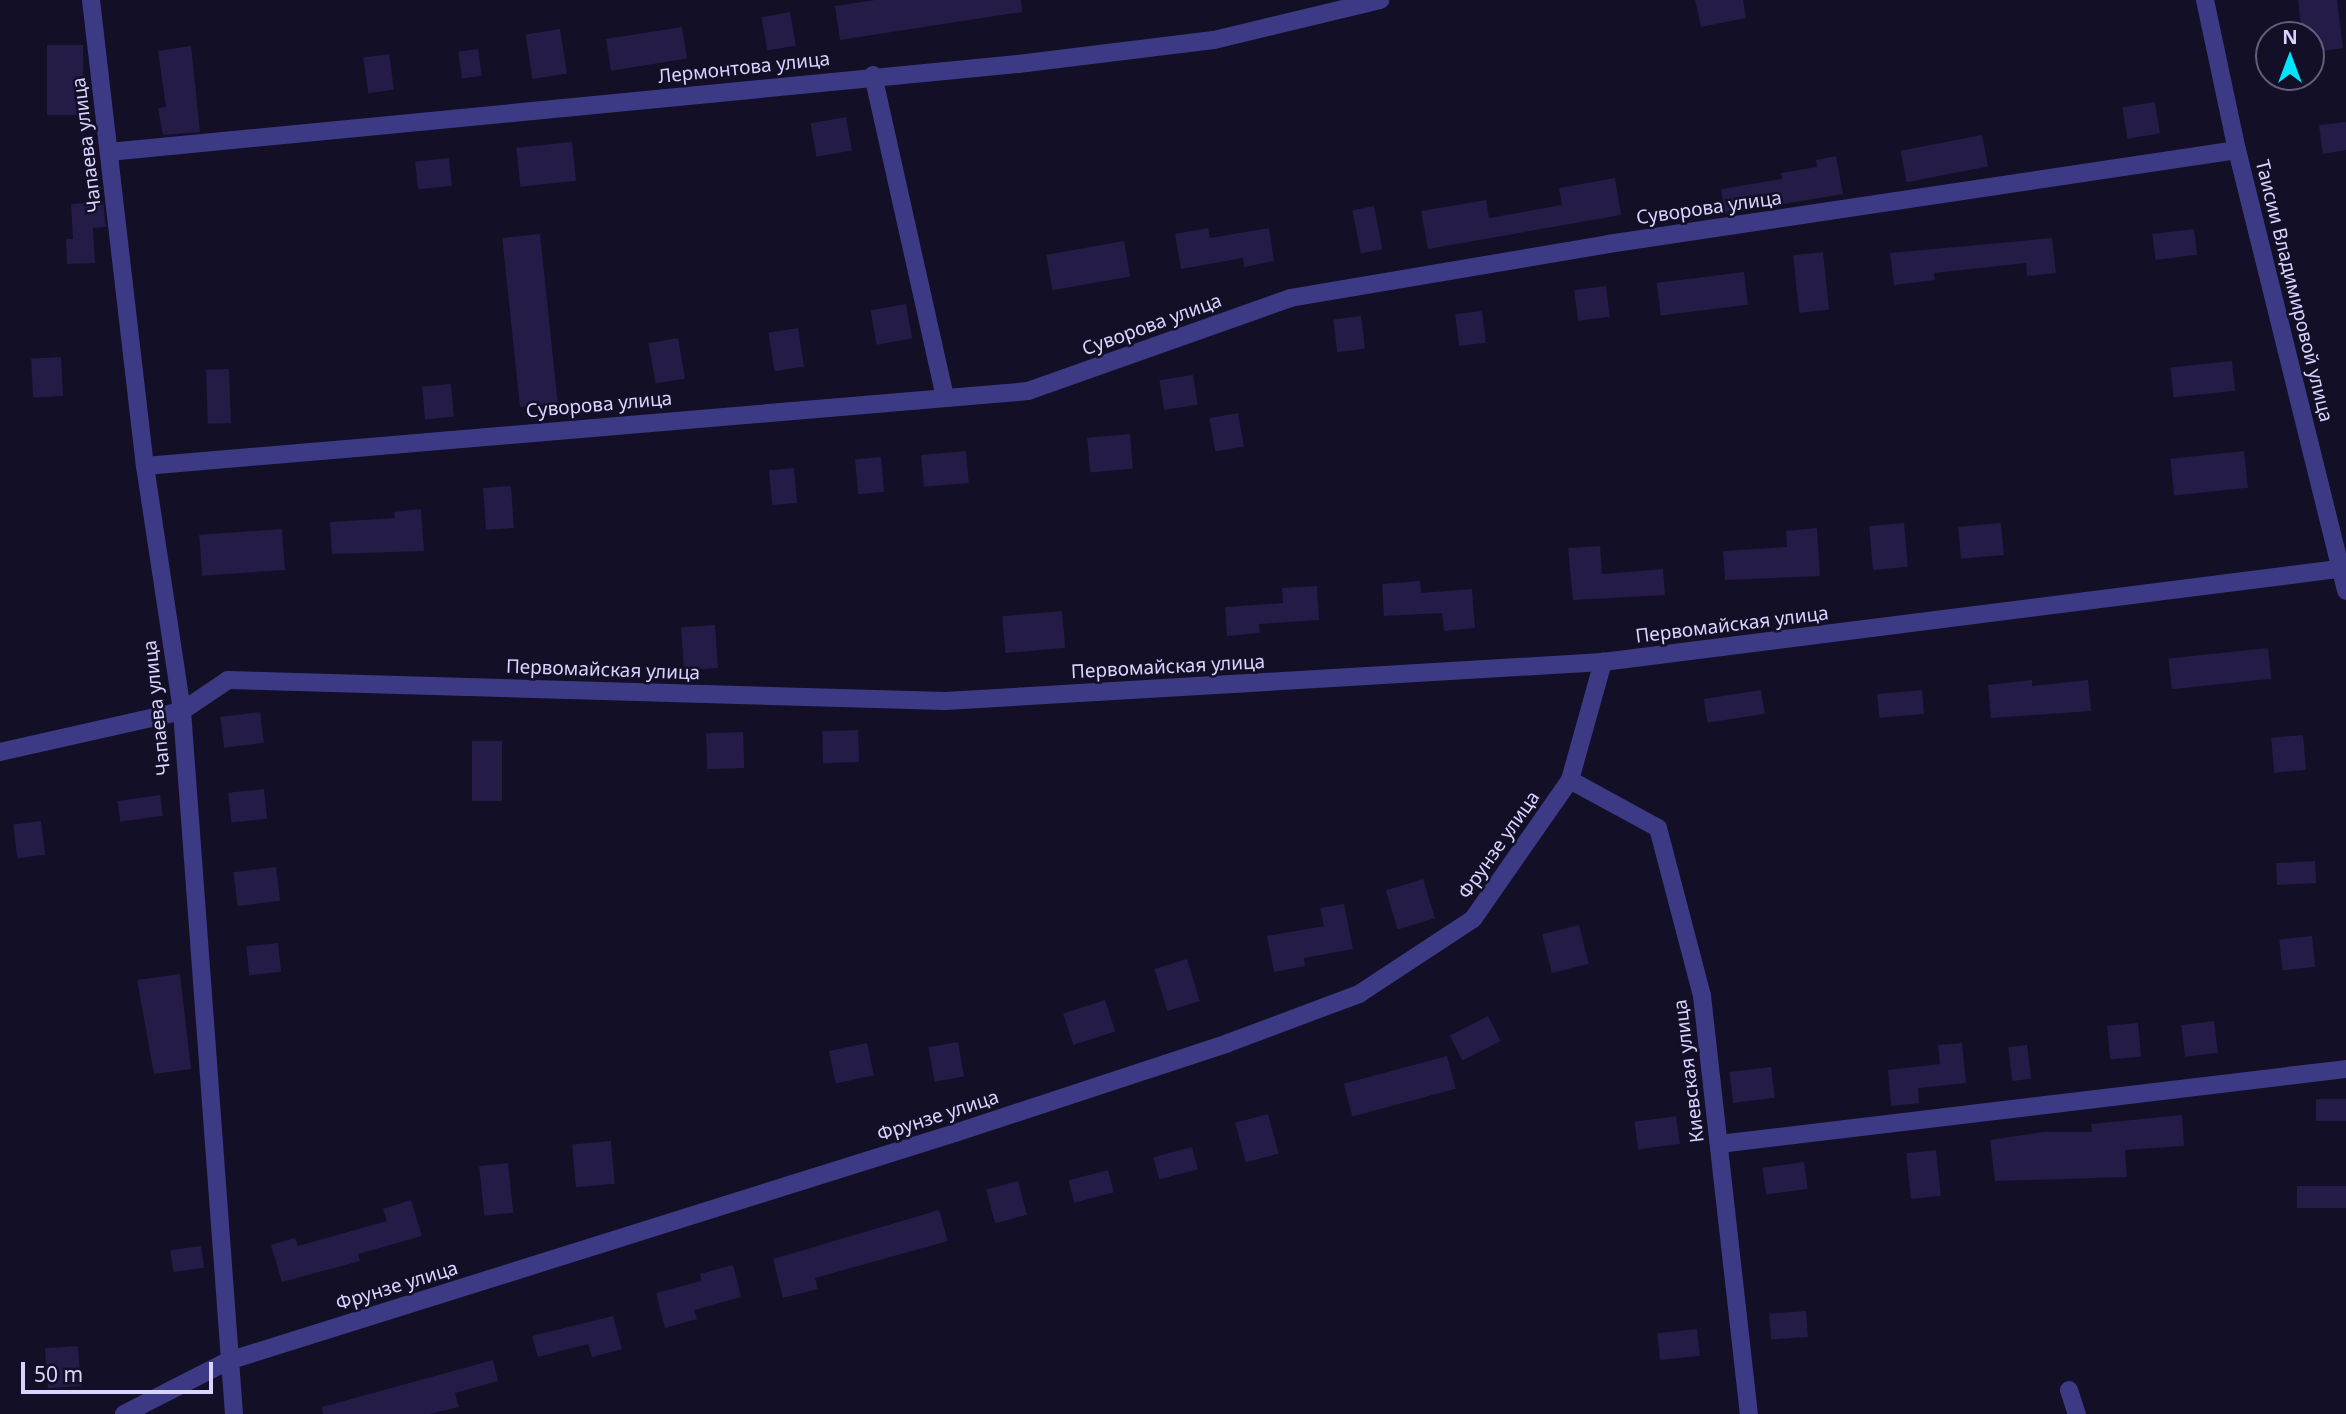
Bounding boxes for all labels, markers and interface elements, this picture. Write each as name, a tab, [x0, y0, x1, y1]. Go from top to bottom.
north arrow	[2255, 21, 2325, 91]
text: N	[2282, 24, 2298, 50]
street label: Лермонтова улица	[657, 48, 831, 88]
street label: Чапаева улица	[67, 76, 107, 214]
street label: Таисии Владимировой улица	[2250, 158, 2338, 424]
street label: Суворова улица	[1635, 186, 1783, 230]
street label: Суворова улица	[1079, 289, 1225, 361]
street label: Суворова улица	[525, 387, 673, 423]
street label: Первомайская улица	[1634, 602, 1830, 648]
street label: Чапаева улица	[139, 639, 175, 777]
street label: Первомайская улица	[1070, 651, 1266, 683]
street label: Первомайская улица	[506, 655, 700, 685]
street label: Фрунзе улица	[1453, 787, 1545, 903]
street label: Киевская улица	[1669, 998, 1709, 1144]
street label: Фрунзе улица	[874, 1086, 1002, 1146]
street label: Фрунзе улица	[333, 1257, 461, 1315]
scale bar	[24, 1348, 217, 1392]
text: 50 m	[34, 1360, 83, 1388]

